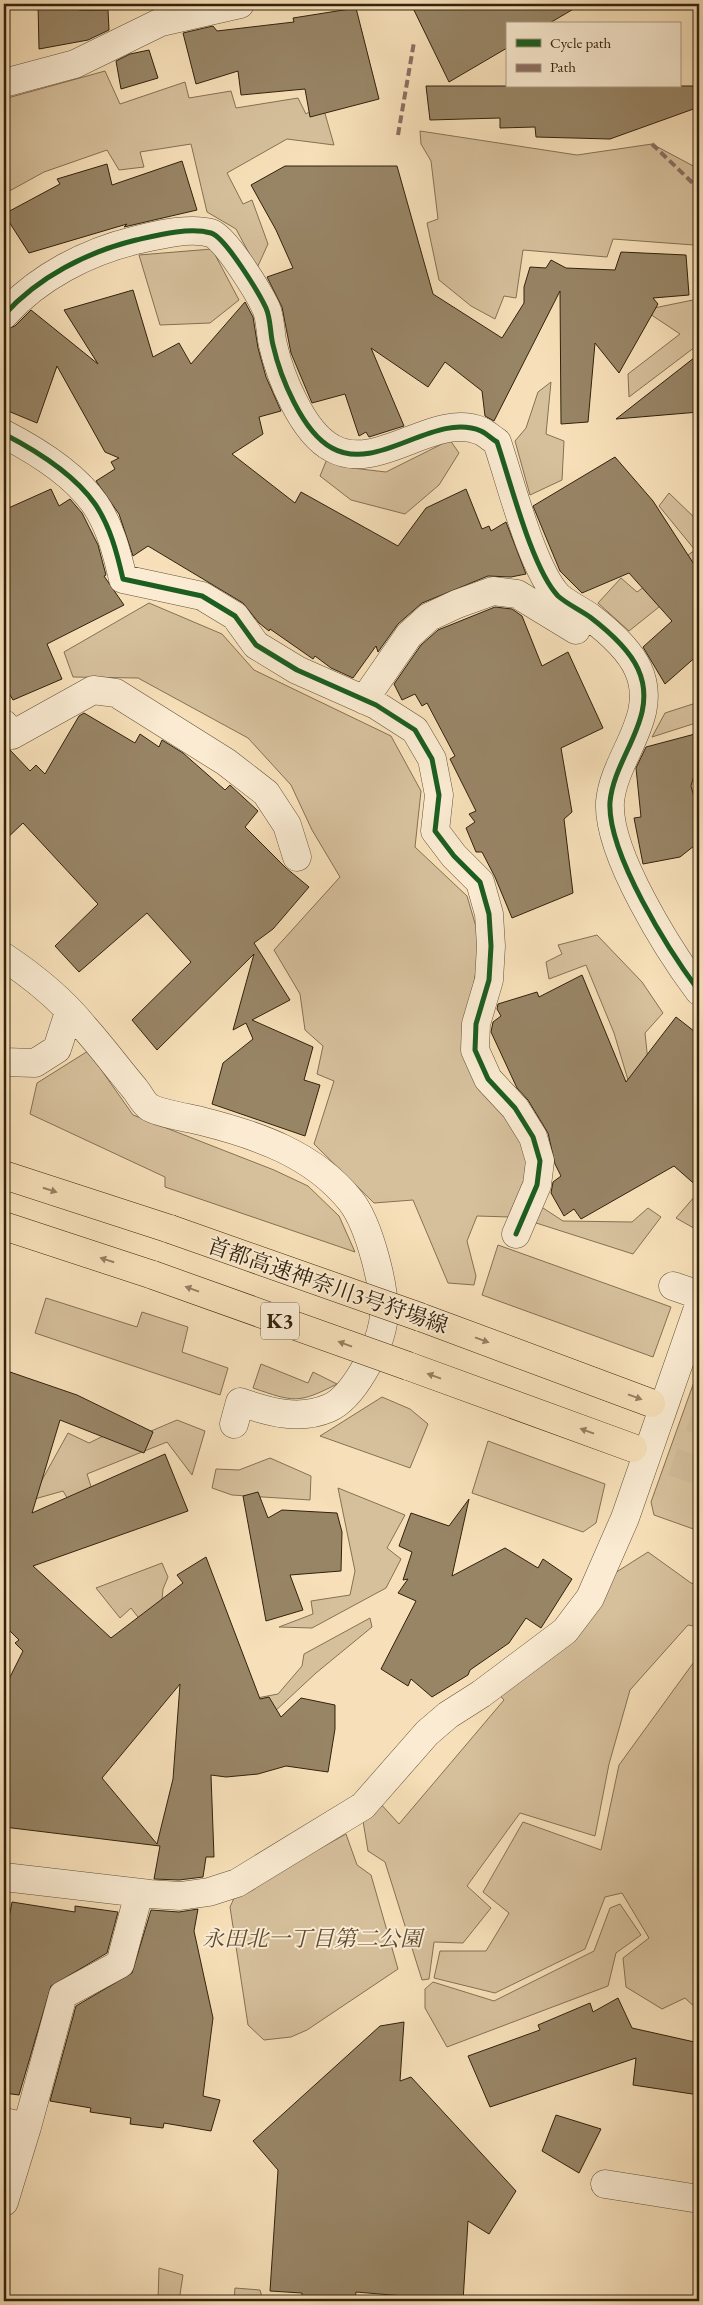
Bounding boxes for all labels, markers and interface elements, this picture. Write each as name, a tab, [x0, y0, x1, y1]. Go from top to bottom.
legend	[506, 22, 680, 88]
text: Cycle path	[550, 33, 612, 52]
text: Path	[550, 57, 576, 76]
one-way arrow	[43, 1187, 58, 1195]
street label: 首都高速神奈川3号狩場線	[204, 1231, 452, 1340]
one-way arrow	[99, 1256, 114, 1264]
one-way arrow	[184, 1285, 199, 1293]
road number: K3	[261, 1302, 299, 1340]
one-way arrow	[475, 1336, 490, 1344]
one-way arrow	[337, 1340, 352, 1348]
one-way arrow	[426, 1372, 441, 1380]
one-way arrow	[627, 1394, 642, 1401]
one-way arrow	[579, 1427, 594, 1435]
park label: 永田北一丁目第二公園	[202, 1924, 425, 1953]

